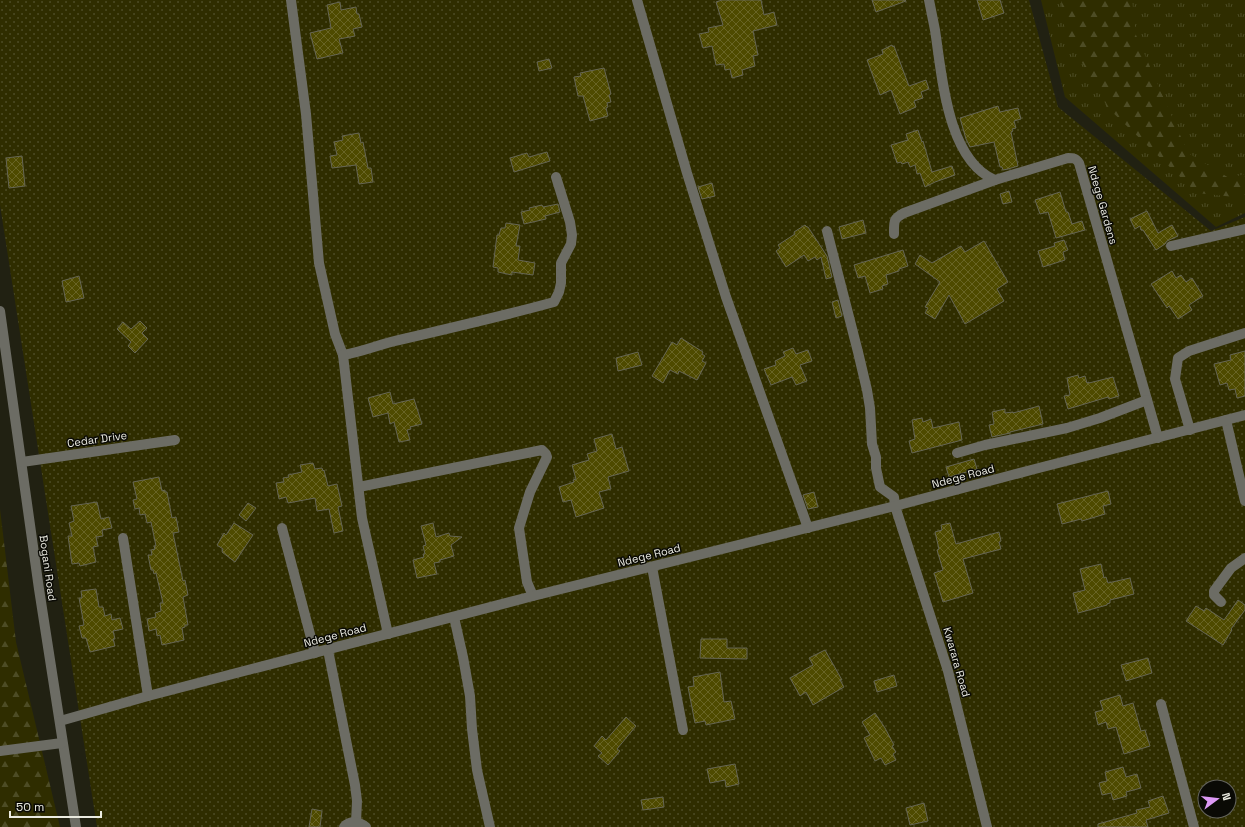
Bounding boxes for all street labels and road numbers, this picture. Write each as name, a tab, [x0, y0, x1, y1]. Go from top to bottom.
street label: Ndege Gardens	[1085, 164, 1121, 246]
street label: Cedar Drive	[66, 428, 128, 450]
street label: Ndege Road	[930, 461, 996, 491]
street label: Bogani Road	[36, 534, 60, 602]
street label: Ndege Road	[616, 540, 682, 570]
street label: Ndege Road	[302, 620, 368, 650]
street label: Kwarara Road	[940, 625, 974, 699]

